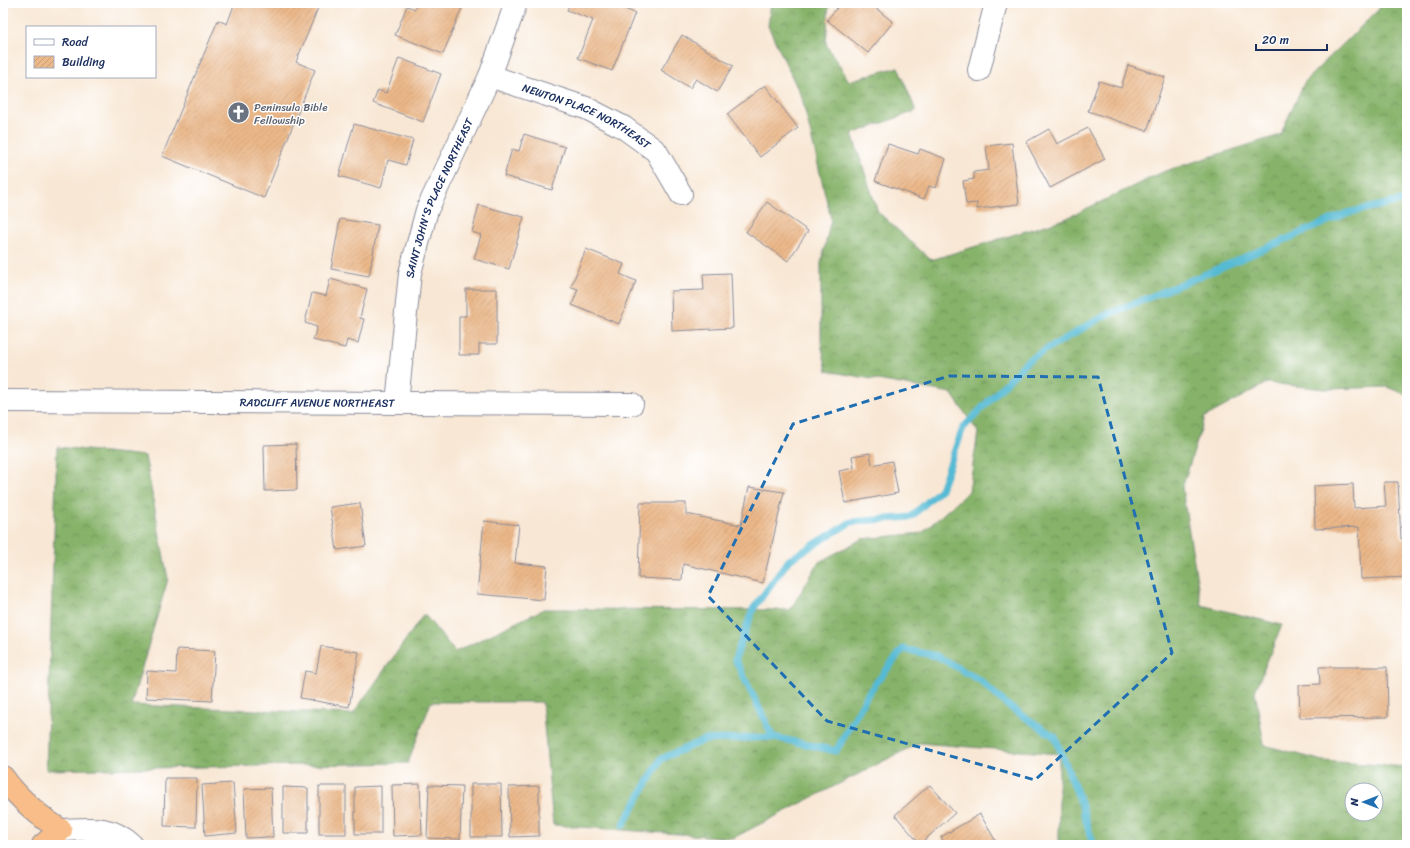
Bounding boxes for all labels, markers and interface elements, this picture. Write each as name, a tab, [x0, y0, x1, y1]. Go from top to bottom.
legend	[26, 26, 156, 78]
scale bar	[1256, 26, 1327, 52]
text: 20 m	[1262, 29, 1289, 51]
text: Road	[62, 31, 89, 53]
text: Building	[62, 51, 105, 73]
street label: NEWTON PLACE NORTHEAST	[520, 78, 655, 155]
place label: Peninsula Bible Fellowship	[254, 98, 328, 130]
church icon: Peninsula Bible Fellowship	[226, 100, 252, 126]
street label: SAINT JOHN'S PLACE NORTHEAST	[401, 115, 479, 279]
street label: RADCLIFF AVENUE NORTHEAST	[240, 393, 395, 413]
north arrow	[1344, 782, 1384, 822]
text: N	[1345, 798, 1364, 807]

